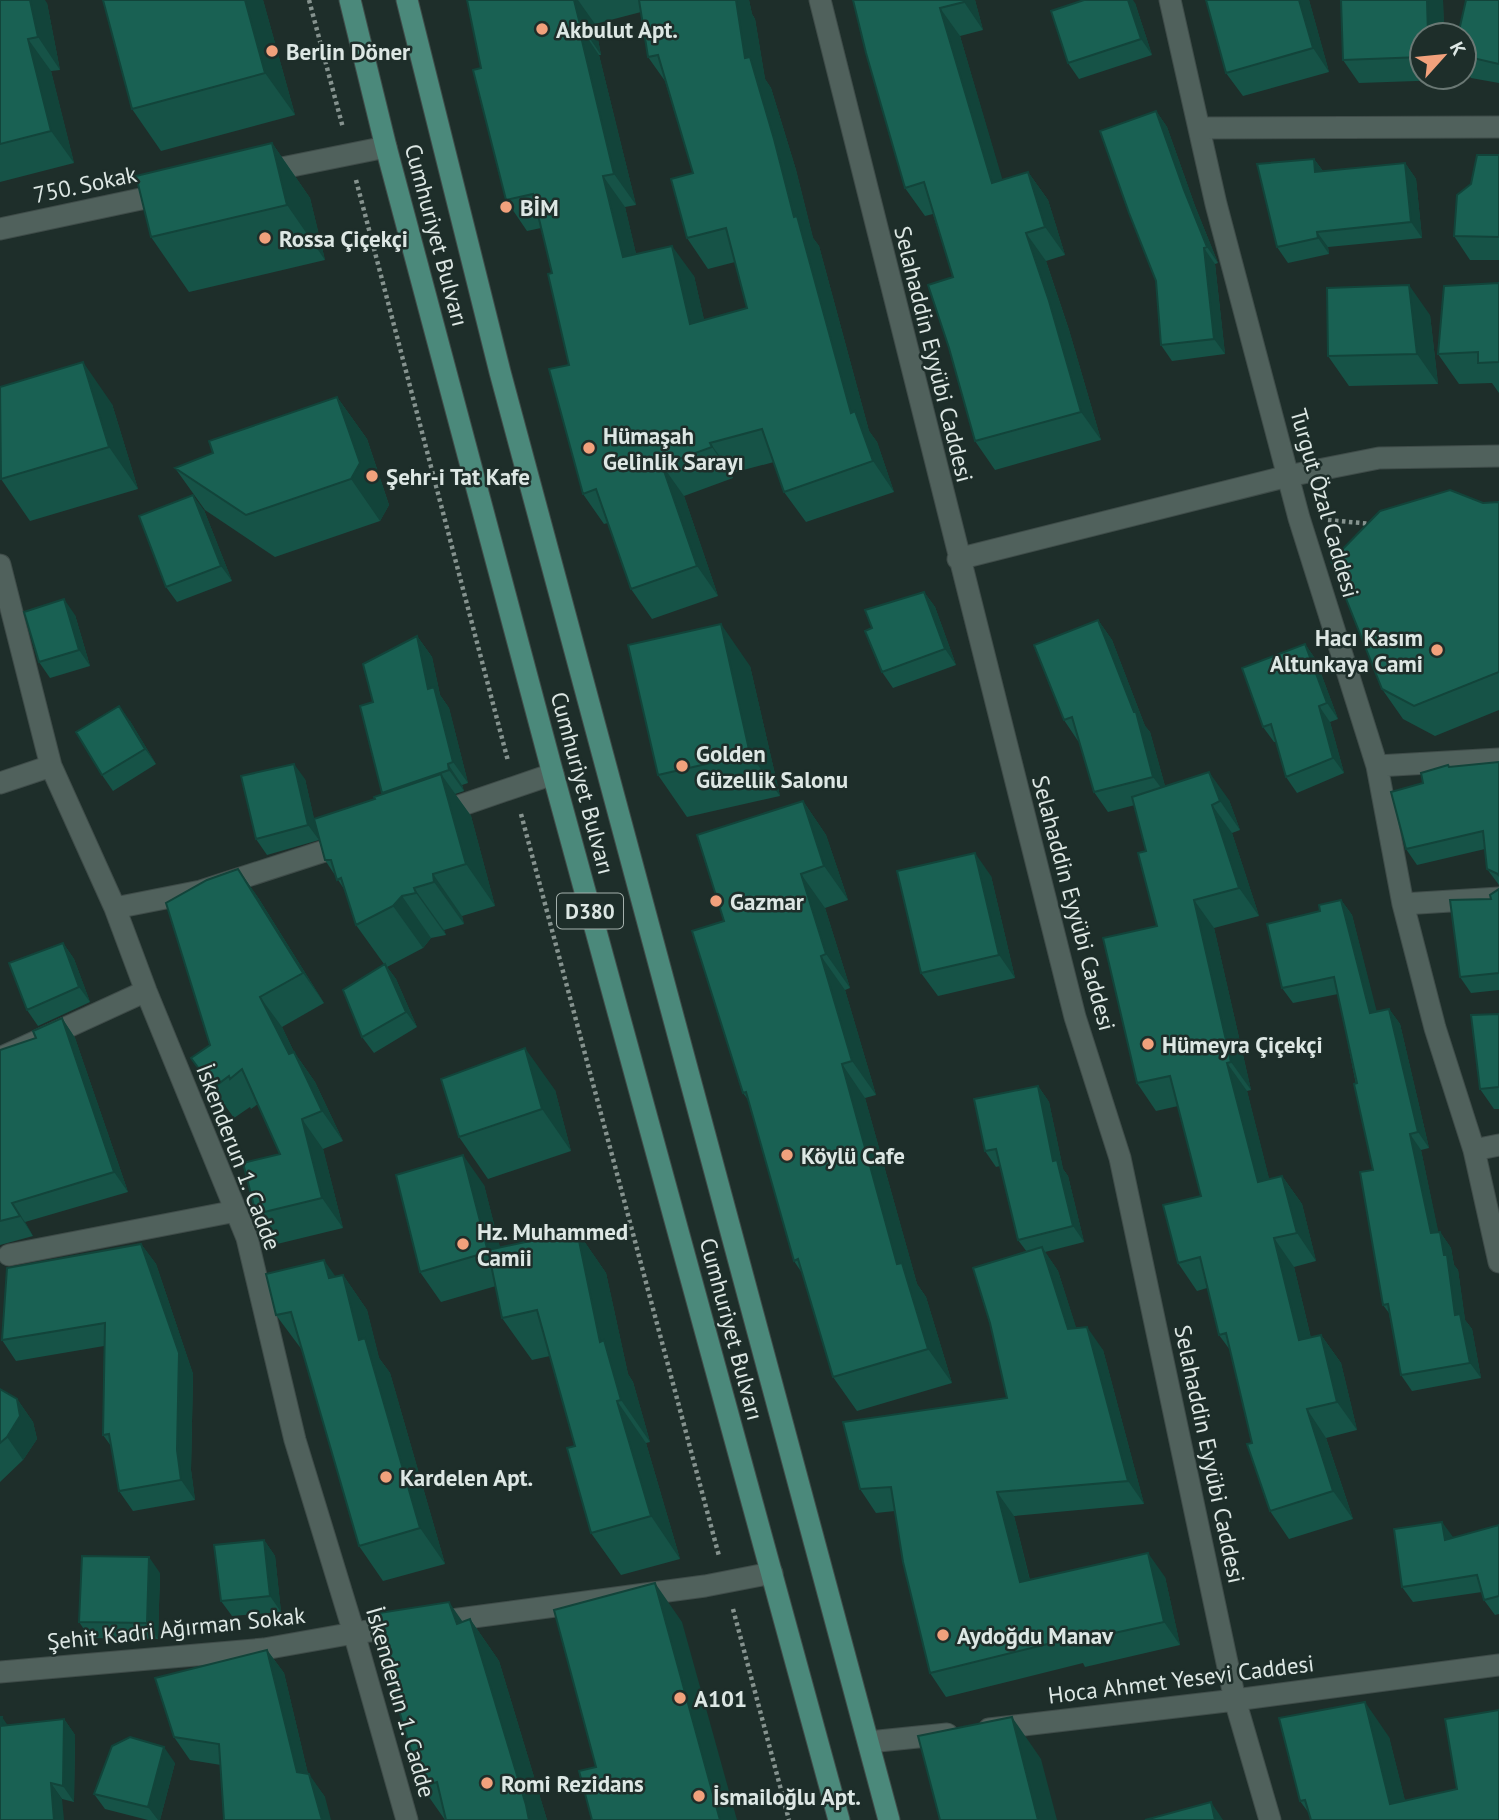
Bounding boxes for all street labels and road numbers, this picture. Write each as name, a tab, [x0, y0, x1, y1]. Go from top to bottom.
street label: Cumhuriyet Bulvarı	[399, 141, 475, 329]
street label: 750. Sokak	[31, 159, 139, 209]
street label: Selahaddin Eyyübi Caddesi	[888, 223, 980, 485]
street label: Turgut Özal Caddesi	[1284, 405, 1366, 601]
street label: Cumhuriyet Bulvarı	[545, 689, 621, 877]
street label: Selahaddin Eyyübi Caddesi	[1026, 772, 1122, 1034]
road number: D380	[557, 894, 623, 928]
street label: İskenderun 1. Cadde	[190, 1060, 288, 1254]
street label: Cumhuriyet Bulvarı	[694, 1235, 770, 1423]
street label: Selahaddin Eyyübi Caddesi	[1168, 1322, 1252, 1586]
street label: Şehit Kadri Ağırman Sokak	[45, 1600, 307, 1656]
street label: İskenderun 1. Cadde	[360, 1603, 442, 1801]
street label: Hoca Ahmet Yesevi Caddesi	[1046, 1648, 1316, 1710]

